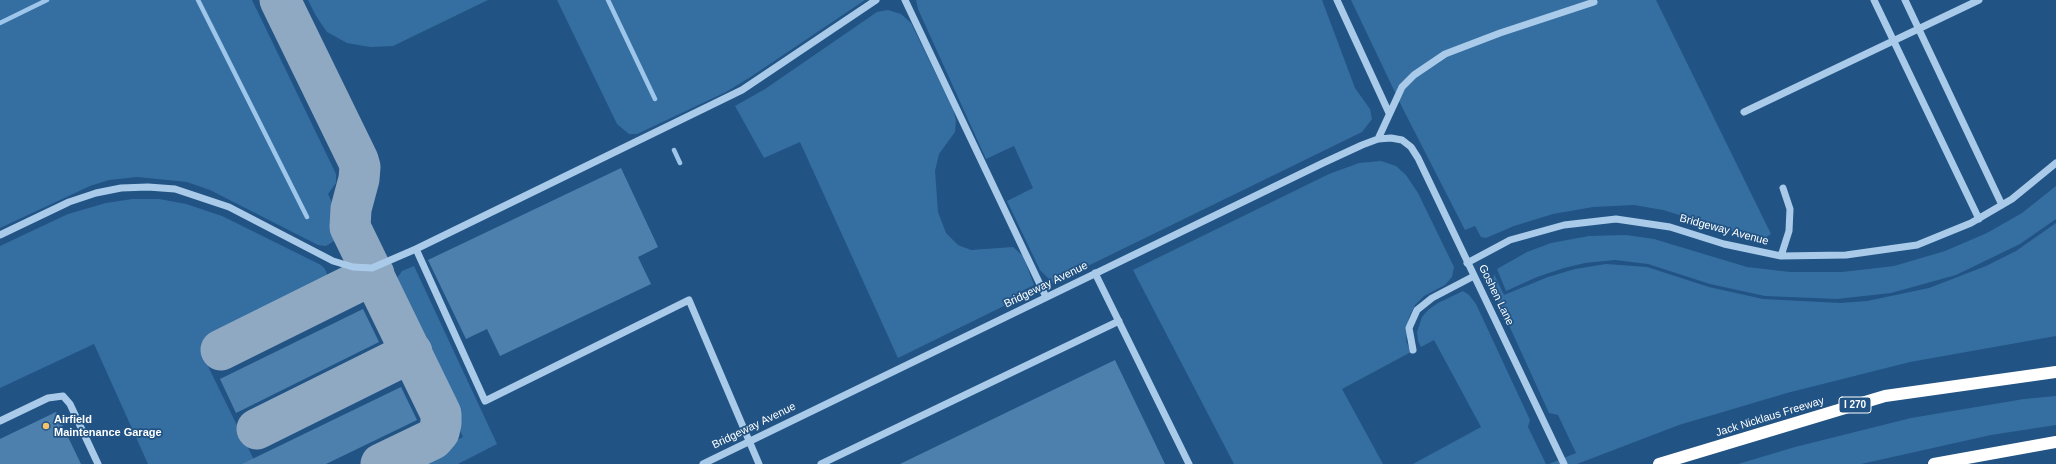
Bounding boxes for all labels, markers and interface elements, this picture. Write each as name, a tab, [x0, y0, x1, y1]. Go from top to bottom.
street label: Bridgeway Avenue	[1678, 212, 1770, 248]
street label: Bridgeway Avenue	[1002, 259, 1090, 311]
street label: Goshen Lane	[1476, 262, 1516, 328]
street label: Jack Nicklaus Freeway	[1714, 394, 1826, 440]
road number: I 270	[1839, 397, 1871, 413]
street label: Bridgeway Avenue	[710, 400, 798, 452]
place label: Airfield Maintenance Garage	[54, 413, 162, 439]
marker: Airfield Maintenance Garage	[41, 421, 51, 431]

